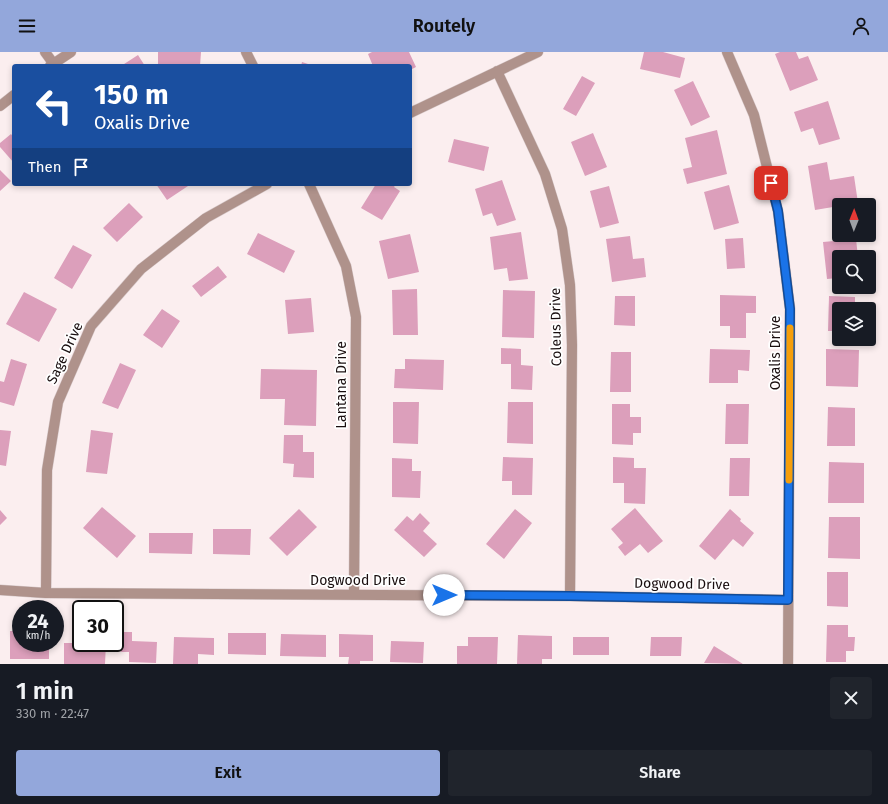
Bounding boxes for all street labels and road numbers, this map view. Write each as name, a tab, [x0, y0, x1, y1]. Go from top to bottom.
street label: Coleus Drive	[547, 288, 565, 366]
street label: Oxalis Drive	[767, 316, 784, 390]
street label: Sage Drive	[43, 319, 87, 387]
street label: Lantana Drive	[333, 341, 350, 429]
street label: Dogwood Drive	[310, 572, 406, 589]
street label: Dogwood Drive	[634, 575, 730, 593]

